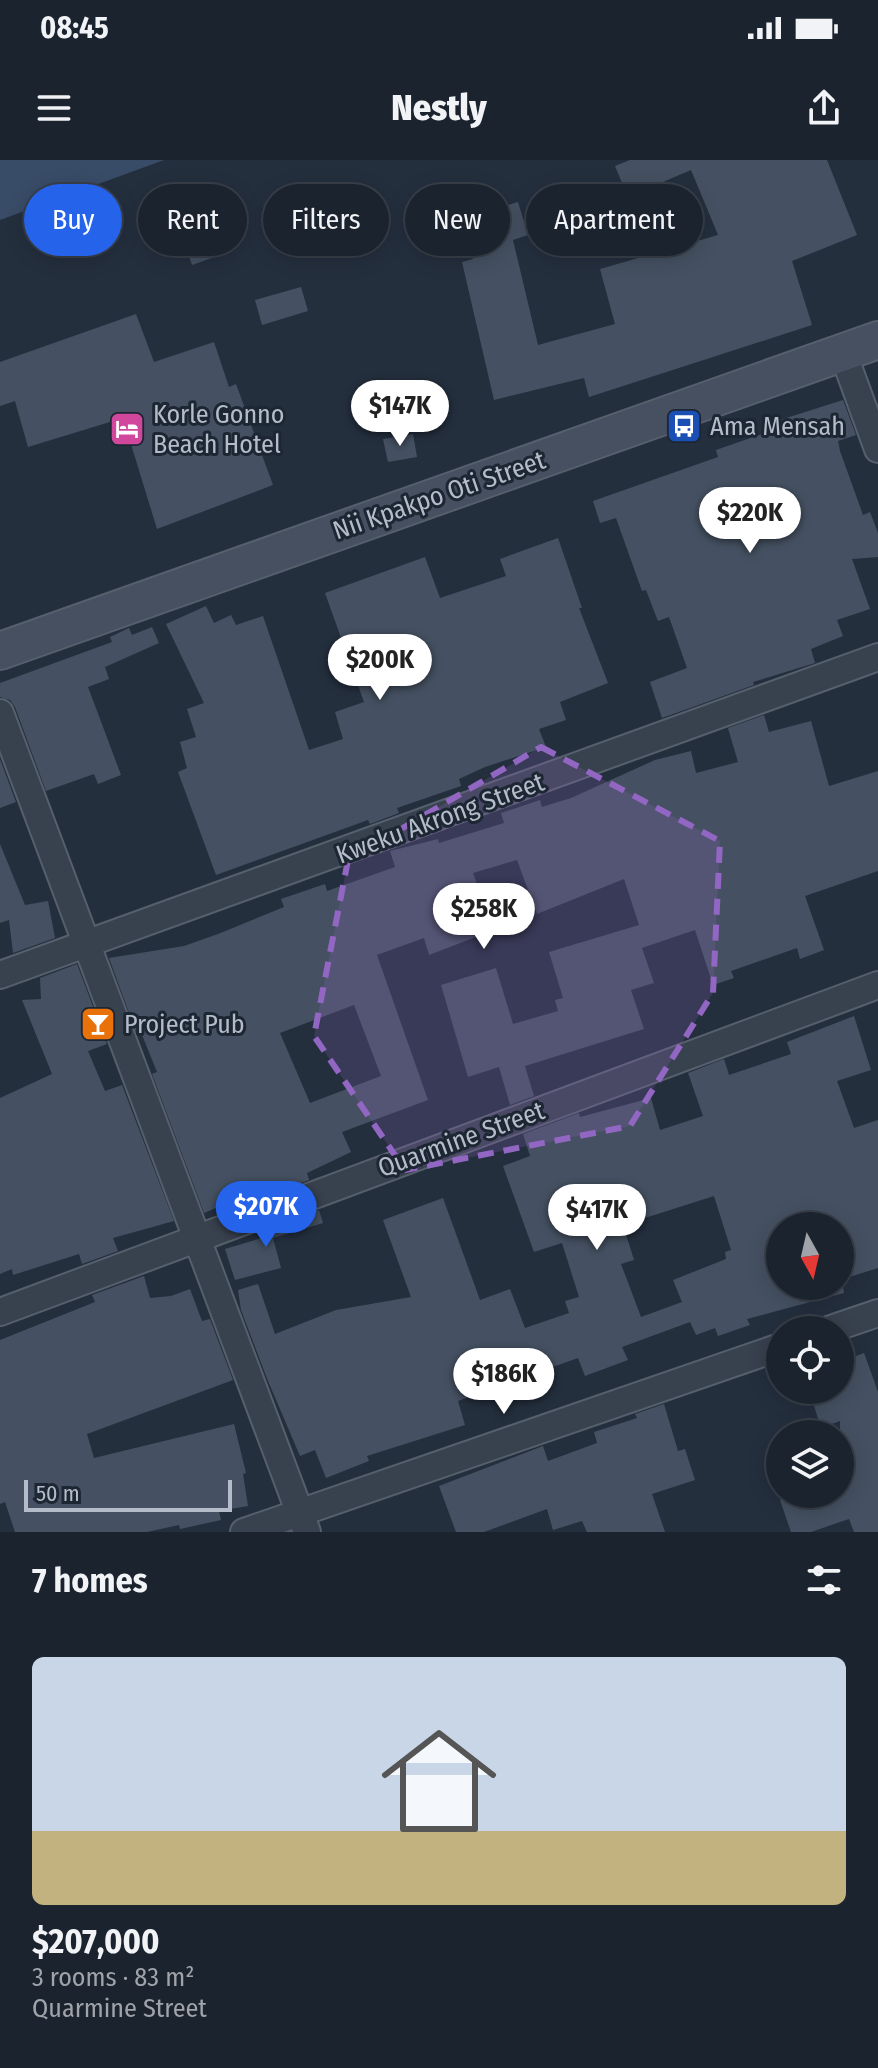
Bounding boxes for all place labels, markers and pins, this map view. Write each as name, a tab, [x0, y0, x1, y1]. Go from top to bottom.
pin: $147K	[344, 380, 456, 448]
place label: Korle Gonno Beach Hotel	[153, 399, 284, 460]
bus stop icon: Ama Mensah	[665, 407, 703, 445]
hotel icon: Korle Gonno Beach Hotel	[108, 410, 146, 448]
place label: Ama Mensah	[710, 411, 845, 442]
pin: $220K	[694, 487, 806, 555]
pin: $200K	[324, 634, 436, 702]
pin: $258K	[428, 883, 540, 951]
bar icon: Project Pub	[79, 1005, 117, 1043]
place label: Project Pub	[124, 1009, 245, 1040]
pin: $207K	[210, 1181, 322, 1249]
pin: $417K	[541, 1184, 653, 1252]
pin: $186K	[448, 1348, 560, 1416]

